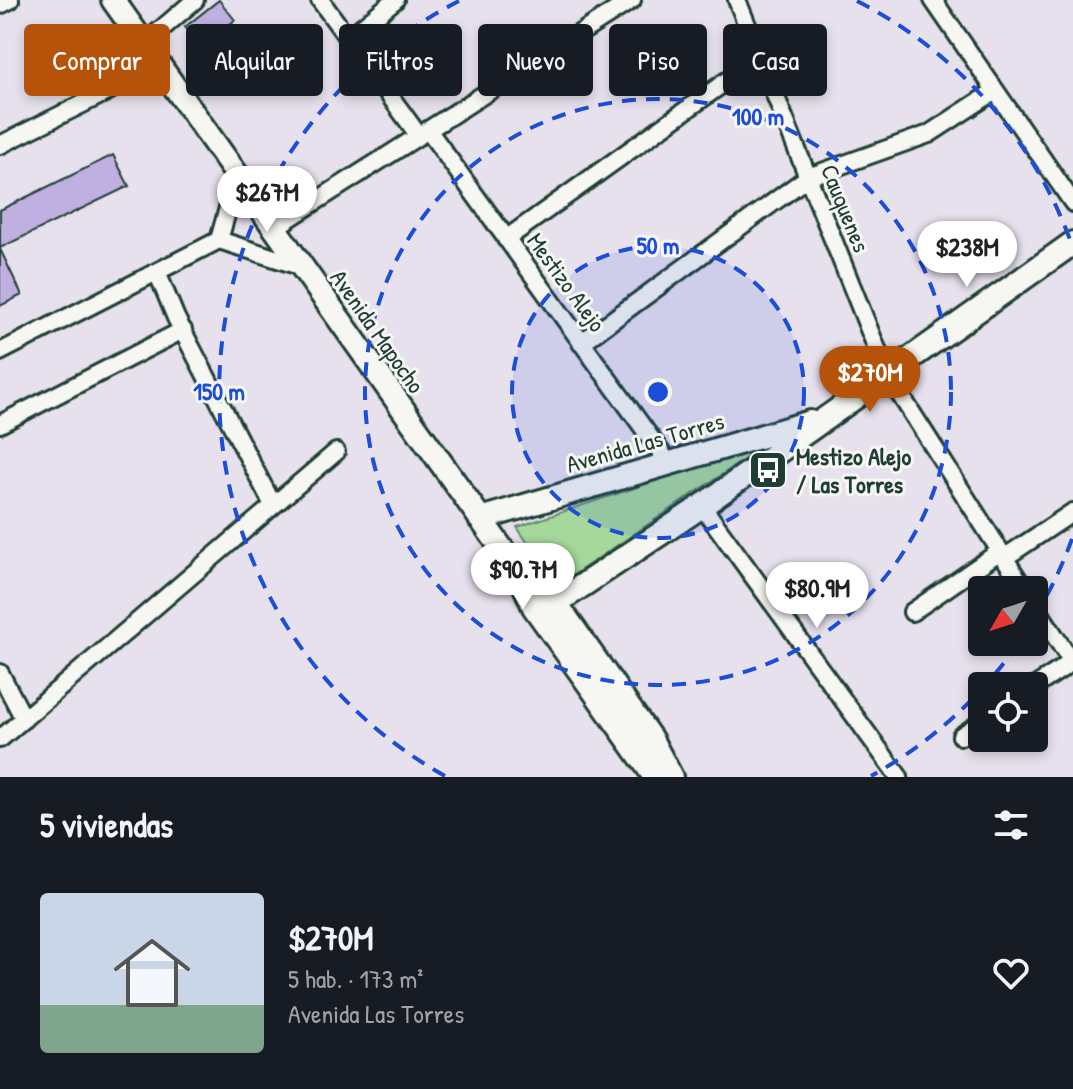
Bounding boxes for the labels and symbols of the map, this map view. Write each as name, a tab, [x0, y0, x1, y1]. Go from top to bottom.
text: 100 m	[732, 100, 784, 132]
street label: Cauquenes	[814, 159, 878, 257]
pin: $267M	[211, 166, 323, 234]
pin: $238M	[911, 221, 1023, 289]
street label: Mestizo Alejo	[520, 226, 614, 338]
text: 50 m	[637, 229, 679, 261]
street label: Avenida Mapocho	[324, 263, 433, 399]
pin: $270M	[814, 346, 926, 414]
text: 150 m	[193, 375, 245, 407]
centre of rings	[644, 378, 672, 406]
street label: Avenida Las Torres	[562, 404, 728, 480]
place label: Mestizo Alejo / Las Torres	[796, 440, 911, 500]
bus stop icon: Mestizo Alejo / Las Torres	[747, 449, 789, 491]
pin: $90.7M	[458, 543, 588, 611]
pin: $80.9M	[752, 562, 882, 630]
north arrow	[968, 576, 1048, 656]

